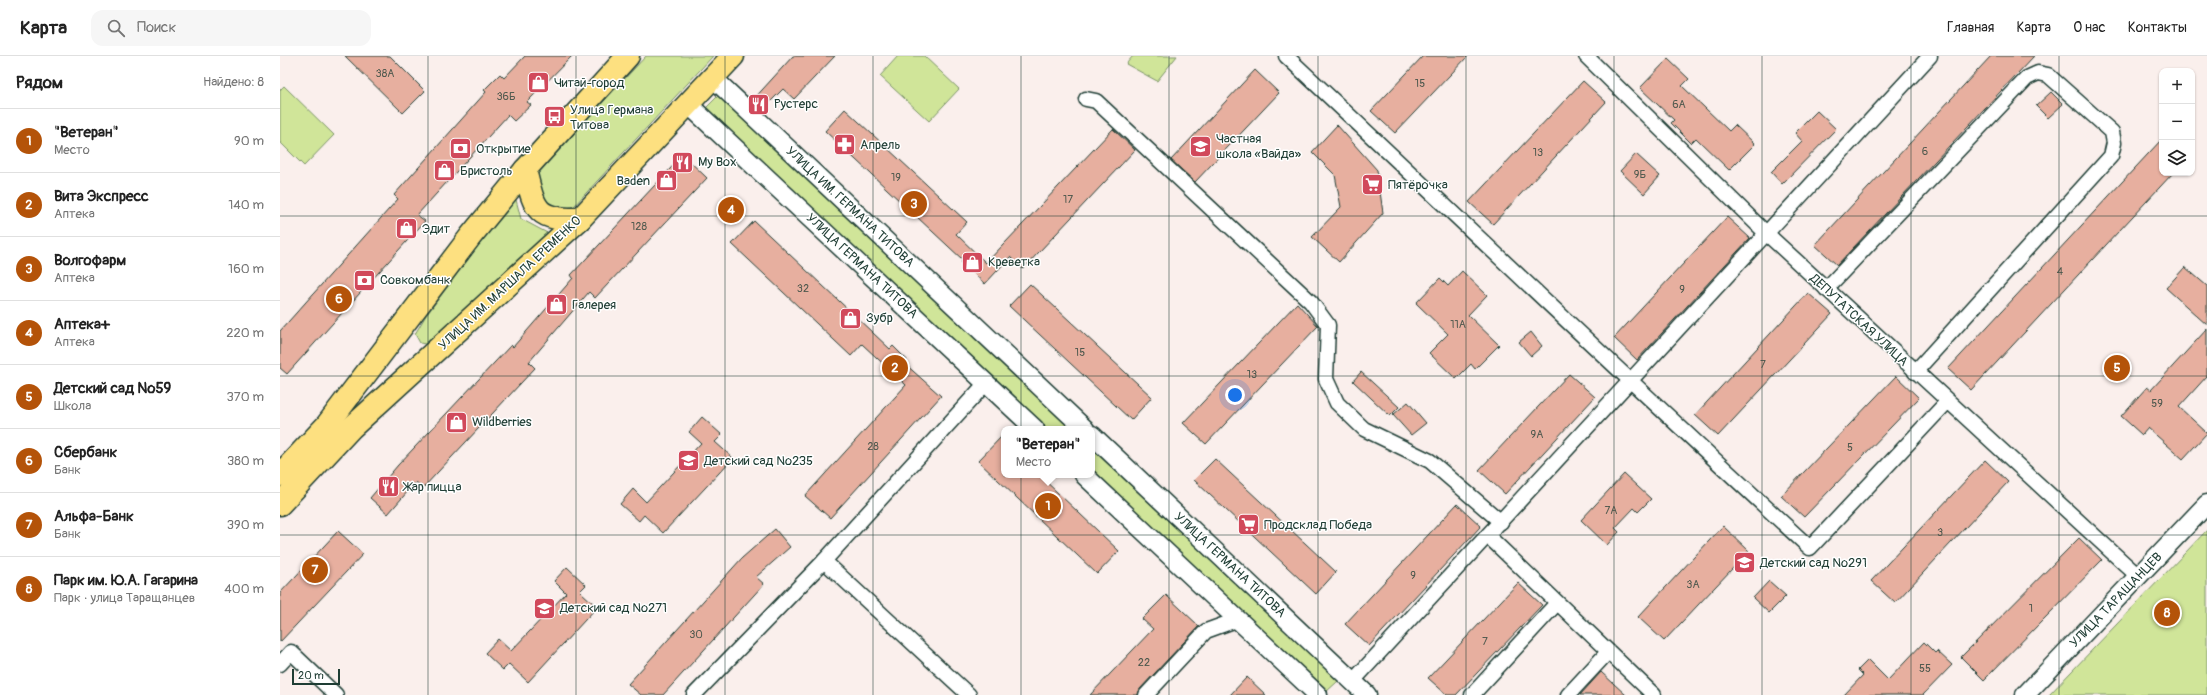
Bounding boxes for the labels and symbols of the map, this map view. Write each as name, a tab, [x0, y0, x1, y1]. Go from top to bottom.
house number: 38А	[376, 67, 394, 80]
shop icon: Читай-город	[525, 70, 551, 96]
place label: Читай-город	[554, 75, 624, 91]
house number: 15	[1415, 77, 1425, 90]
house number: 36Б	[496, 90, 516, 103]
restaurant icon: Рустерс	[746, 91, 772, 117]
place label: Рустерс	[774, 96, 818, 112]
house number: 6А	[1672, 98, 1686, 111]
place label: Улица Германа Титова	[570, 102, 653, 133]
bus stop icon: Улица Германа Титова	[542, 104, 568, 130]
place label: Частная школа «Вайда»	[1216, 131, 1302, 162]
pharmacy icon: Апрель	[832, 132, 858, 158]
school or university icon: Частная школа «Вайда»	[1187, 133, 1213, 159]
bank icon: Открытие	[448, 136, 474, 162]
place label: Апрель	[860, 137, 900, 153]
place label: Открытие	[476, 141, 531, 157]
street label: УЛИЦА ИМ. ГЕРМАНА ТИТОВА	[782, 143, 918, 271]
house number: 6	[1922, 145, 1928, 158]
house number: 13	[1533, 146, 1543, 159]
restaurant icon: My Box	[669, 149, 695, 175]
place label: My Box	[698, 154, 736, 170]
shop icon: Бристоль	[432, 158, 458, 184]
place label: Бристоль	[460, 163, 512, 179]
shop icon: Baden	[653, 168, 679, 194]
house number: 9Б	[1634, 168, 1646, 181]
house number: 19	[891, 171, 901, 184]
supermarket icon: Пятёрочка	[1359, 172, 1385, 198]
place label: Baden	[617, 173, 650, 189]
place label: Пятёрочка	[1388, 177, 1448, 193]
pin: 3	[901, 189, 927, 219]
house number: 17	[1063, 193, 1073, 206]
pin: 4	[718, 195, 744, 225]
street label: УЛИЦА ГЕРМАНА ТИТОВА	[803, 210, 922, 322]
street label: УЛИЦА ИМ. МАРШАЛА ЕРЕМЕНКО	[435, 213, 585, 353]
shop icon: Эдит	[393, 216, 419, 242]
house number: 128	[631, 220, 647, 233]
place label: Эдит	[422, 221, 450, 237]
shop icon: Креветка	[959, 249, 985, 275]
place label: Креветка	[988, 254, 1040, 270]
house number: 4	[2057, 265, 2064, 278]
bank icon: Совкомбанк	[351, 267, 377, 293]
street label: ДЕПУТАТСКАЯ УЛИЦА	[1806, 270, 1912, 370]
place label: Совкомбанк	[380, 272, 451, 288]
house number: 32	[797, 282, 809, 295]
house number: 9	[1679, 283, 1685, 296]
pin: 6	[326, 284, 352, 314]
shop icon: Галерея	[544, 292, 570, 318]
place label: Галерея	[572, 297, 616, 313]
shop icon: Зубр	[837, 305, 863, 331]
place label: Зубр	[866, 310, 893, 326]
house number: 11А	[1450, 318, 1466, 331]
house number: 15	[1075, 346, 1085, 359]
pin: 2	[882, 353, 908, 383]
pin: 5	[2104, 353, 2130, 383]
house number: 7	[1760, 358, 1766, 371]
house number: 13	[1247, 368, 1257, 381]
your location	[1225, 385, 1245, 405]
house number: 59	[2151, 397, 2163, 410]
shop icon: Wildberries	[443, 409, 469, 435]
place label: Wildberries	[472, 414, 532, 430]
house number: 9А	[1531, 428, 1543, 441]
house number: 28	[867, 440, 879, 453]
house number: 5	[1847, 441, 1853, 454]
school or university icon: Детский сад №235	[676, 448, 702, 474]
place label: Детский сад №235	[703, 453, 813, 469]
restaurant icon: Жар пицца	[376, 474, 402, 500]
place label: Жар пицца	[402, 479, 462, 495]
pin: 1	[1035, 491, 1061, 521]
house number: 7А	[1605, 504, 1617, 517]
street label: УЛИЦА ГЕРМАНА ТИТОВА	[1171, 509, 1290, 621]
supermarket icon: Продсклад Победа	[1235, 512, 1261, 538]
place label: Продсклад Победа	[1264, 517, 1372, 533]
house number: 3	[1937, 526, 1943, 539]
street label: УЛИЦА ТАРАЩАНЦЕВ	[2066, 549, 2166, 651]
school or university icon: Детский сад №291	[1732, 550, 1758, 576]
pin: 7	[302, 555, 328, 585]
place label: Детский сад №291	[1759, 555, 1867, 571]
house number: 9	[1410, 569, 1416, 582]
house number: 3А	[1686, 578, 1700, 591]
school or university icon: Детский сад №271	[532, 595, 558, 621]
pin: 8	[2154, 598, 2180, 628]
place label: Детский сад №271	[559, 600, 667, 616]
house number: 1	[2029, 602, 2033, 615]
house number: 30	[689, 628, 703, 641]
house number: 7	[1482, 635, 1488, 648]
house number: 22	[1138, 656, 1150, 669]
house number: 55	[1919, 662, 1931, 675]
scale bar	[292, 667, 340, 686]

